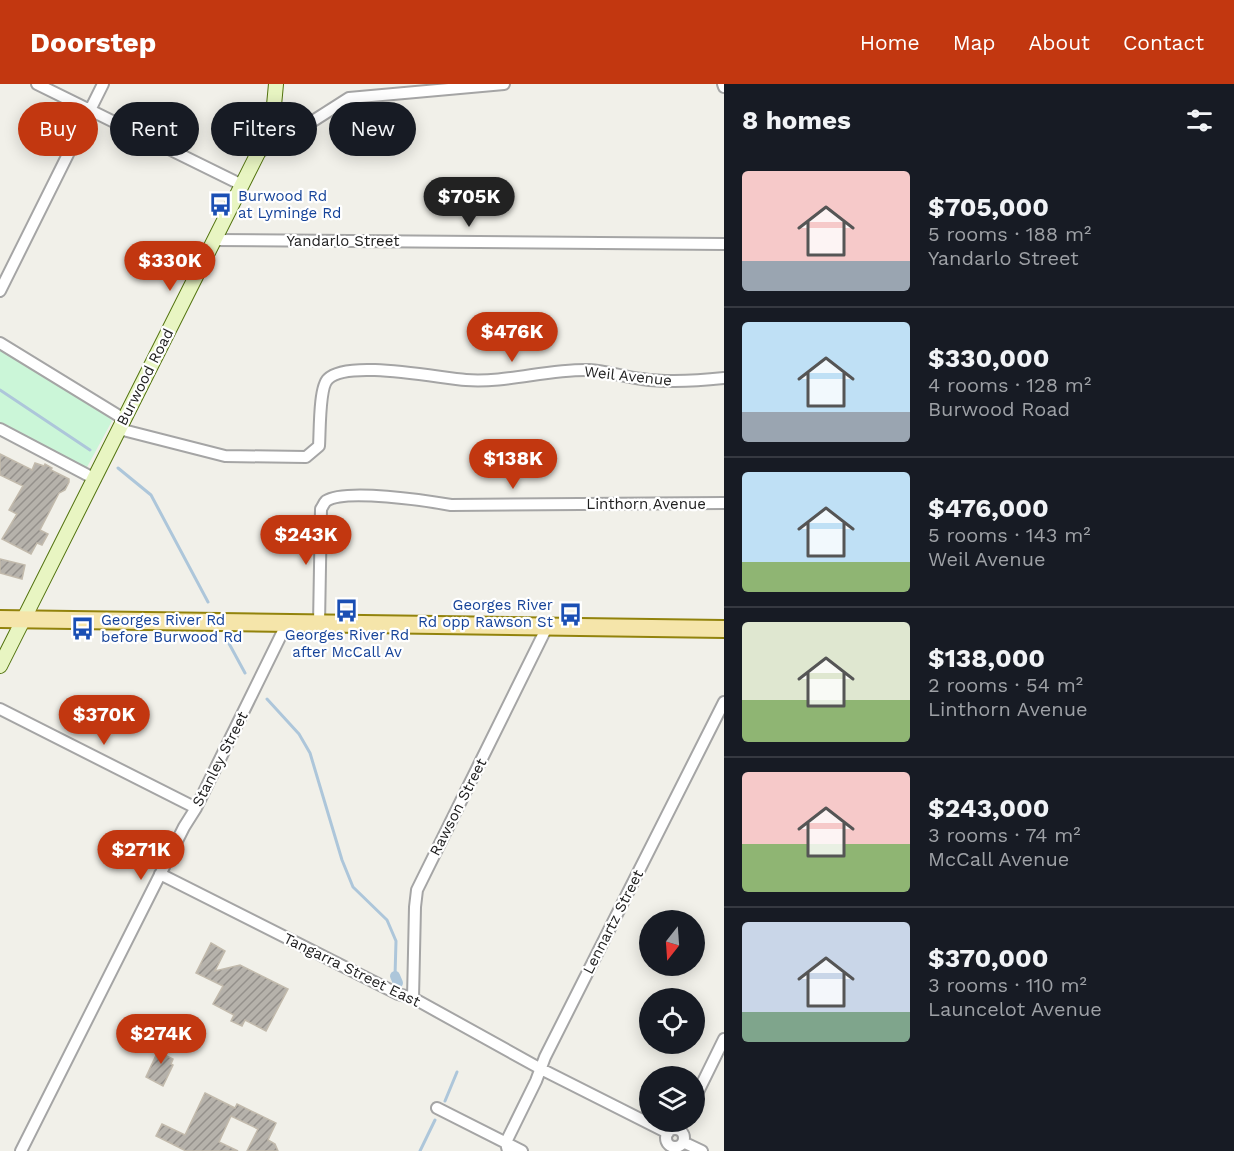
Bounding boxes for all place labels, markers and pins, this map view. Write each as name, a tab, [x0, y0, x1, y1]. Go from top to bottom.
pin: $705K	[427, 177, 511, 228]
place label: Burwood Rd at Lyminge Rd	[238, 187, 341, 222]
bus stop icon: Burwood Rd at Lyminge Rd	[207, 192, 233, 218]
pin: $330K	[128, 241, 212, 292]
pin: $476K	[470, 312, 554, 363]
pin: $138K	[471, 439, 555, 490]
pin: $243K	[264, 515, 348, 566]
place label: Georges River Rd opp Rawson St	[418, 596, 554, 631]
bus stop icon: Georges River Rd after McCall Av	[334, 598, 360, 624]
bus stop icon: Georges River Rd opp Rawson St	[558, 601, 584, 627]
place label: Georges River Rd before Burwood Rd	[101, 611, 242, 646]
bus stop icon: Georges River Rd before Burwood Rd	[70, 616, 96, 642]
place label: Georges River Rd after McCall Av	[285, 626, 409, 661]
pin: $370K	[62, 695, 146, 746]
pin: $271K	[99, 830, 183, 881]
pin: $274K	[119, 1014, 203, 1065]

